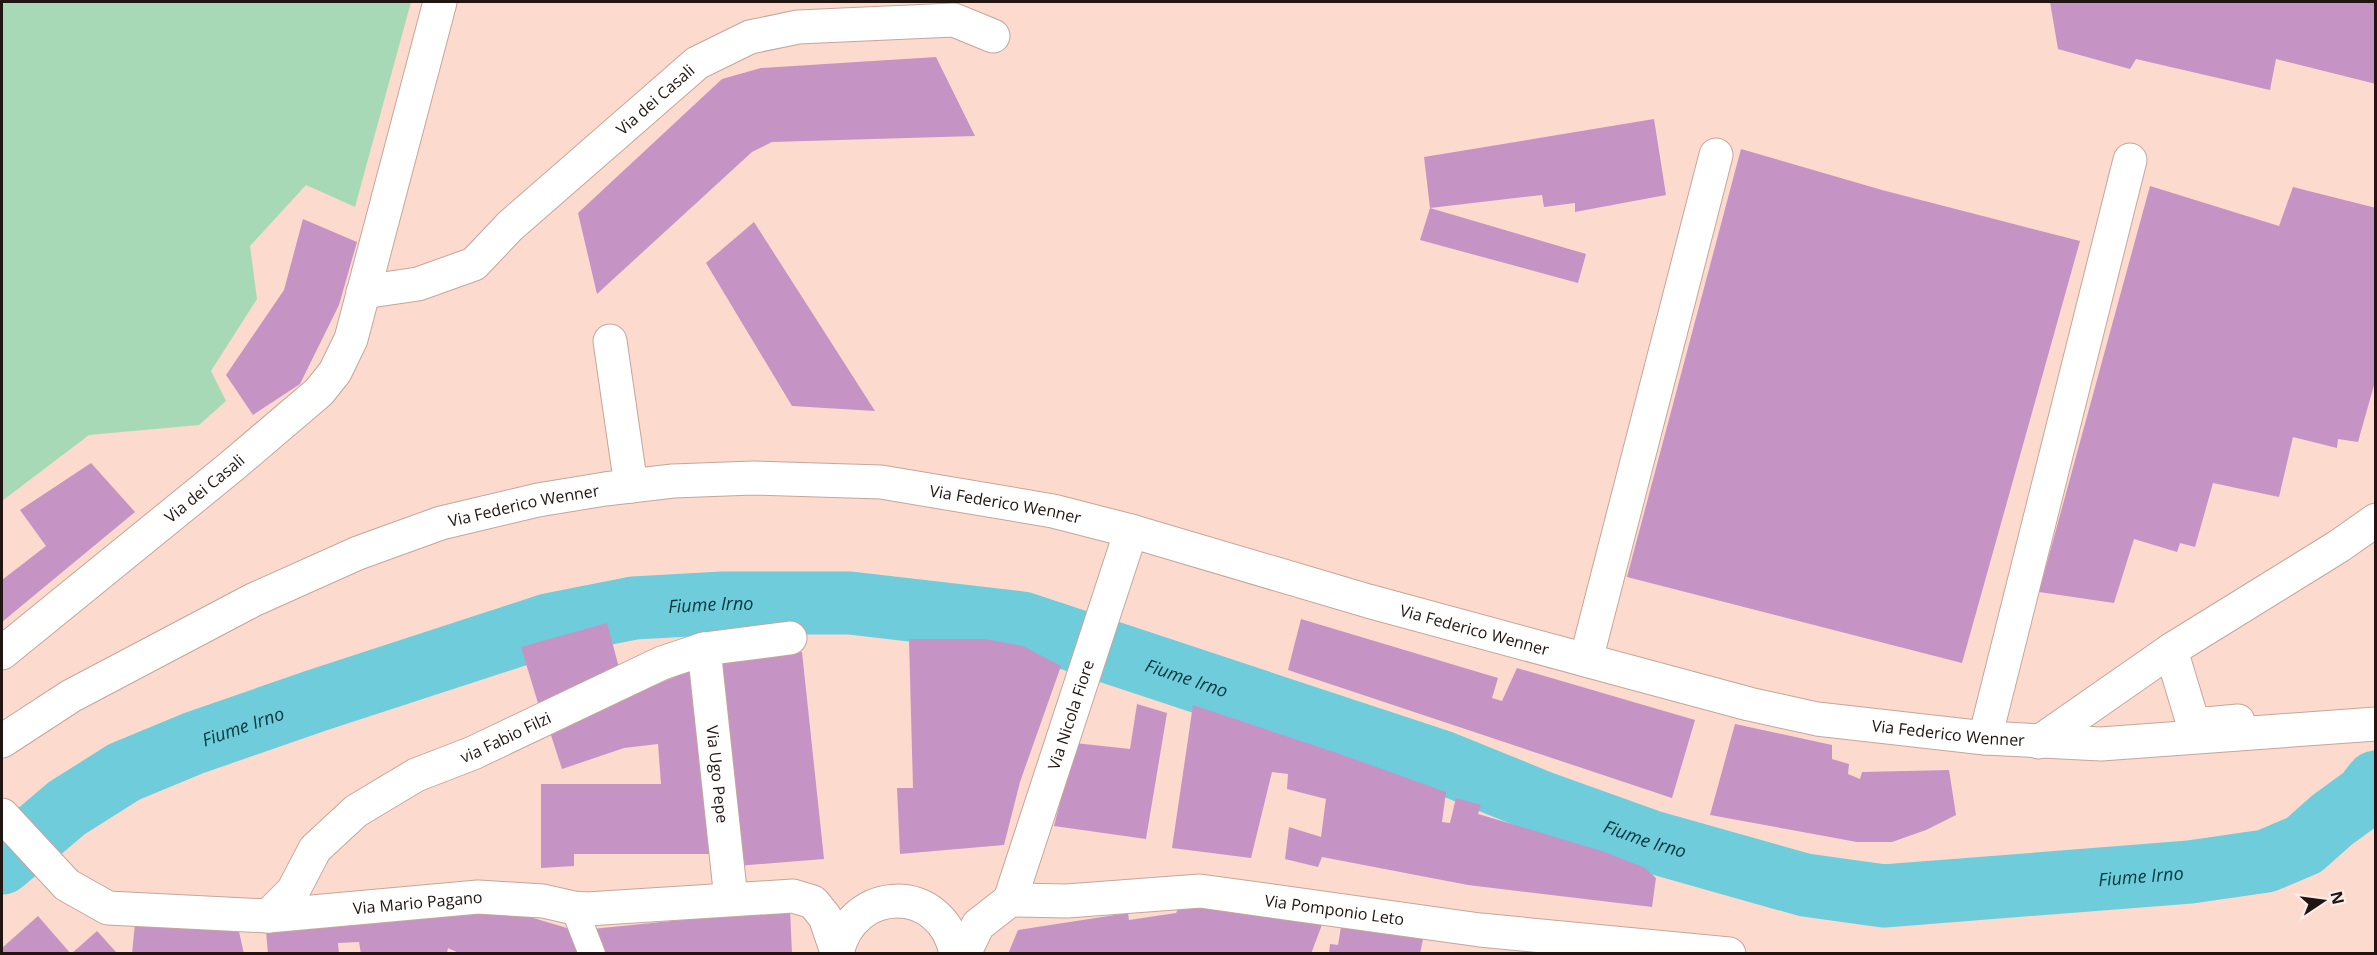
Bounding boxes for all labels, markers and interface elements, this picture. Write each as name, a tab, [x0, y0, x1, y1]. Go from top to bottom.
street label: Via dei Casali	[611, 59, 699, 140]
street label: Via dei Casali	[160, 449, 249, 528]
street label: Via Federico Wenner	[446, 479, 601, 532]
street label: Via Federico Wenner	[928, 479, 1084, 529]
water label: Fiume Irno	[667, 591, 753, 618]
street label: Via Federico Wenner	[1397, 599, 1552, 661]
water label: Fiume Irno	[1142, 653, 1231, 702]
street label: Via Nicola Fiore	[1042, 657, 1099, 773]
water label: Fiume Irno	[199, 701, 287, 751]
street label: via Fabio Filzi	[457, 706, 555, 768]
street label: Via Federico Wenner	[1871, 714, 2026, 751]
street label: Via Ugo Pepe	[701, 724, 734, 824]
water label: Fiume Irno	[1601, 814, 1689, 863]
water label: Fiume Irno	[2097, 861, 2184, 891]
north arrow	[2293, 871, 2353, 931]
street label: Via Mario Pagano	[352, 886, 483, 919]
street label: Via Pomponio Leto	[1263, 889, 1406, 930]
text: N	[2325, 889, 2350, 906]

